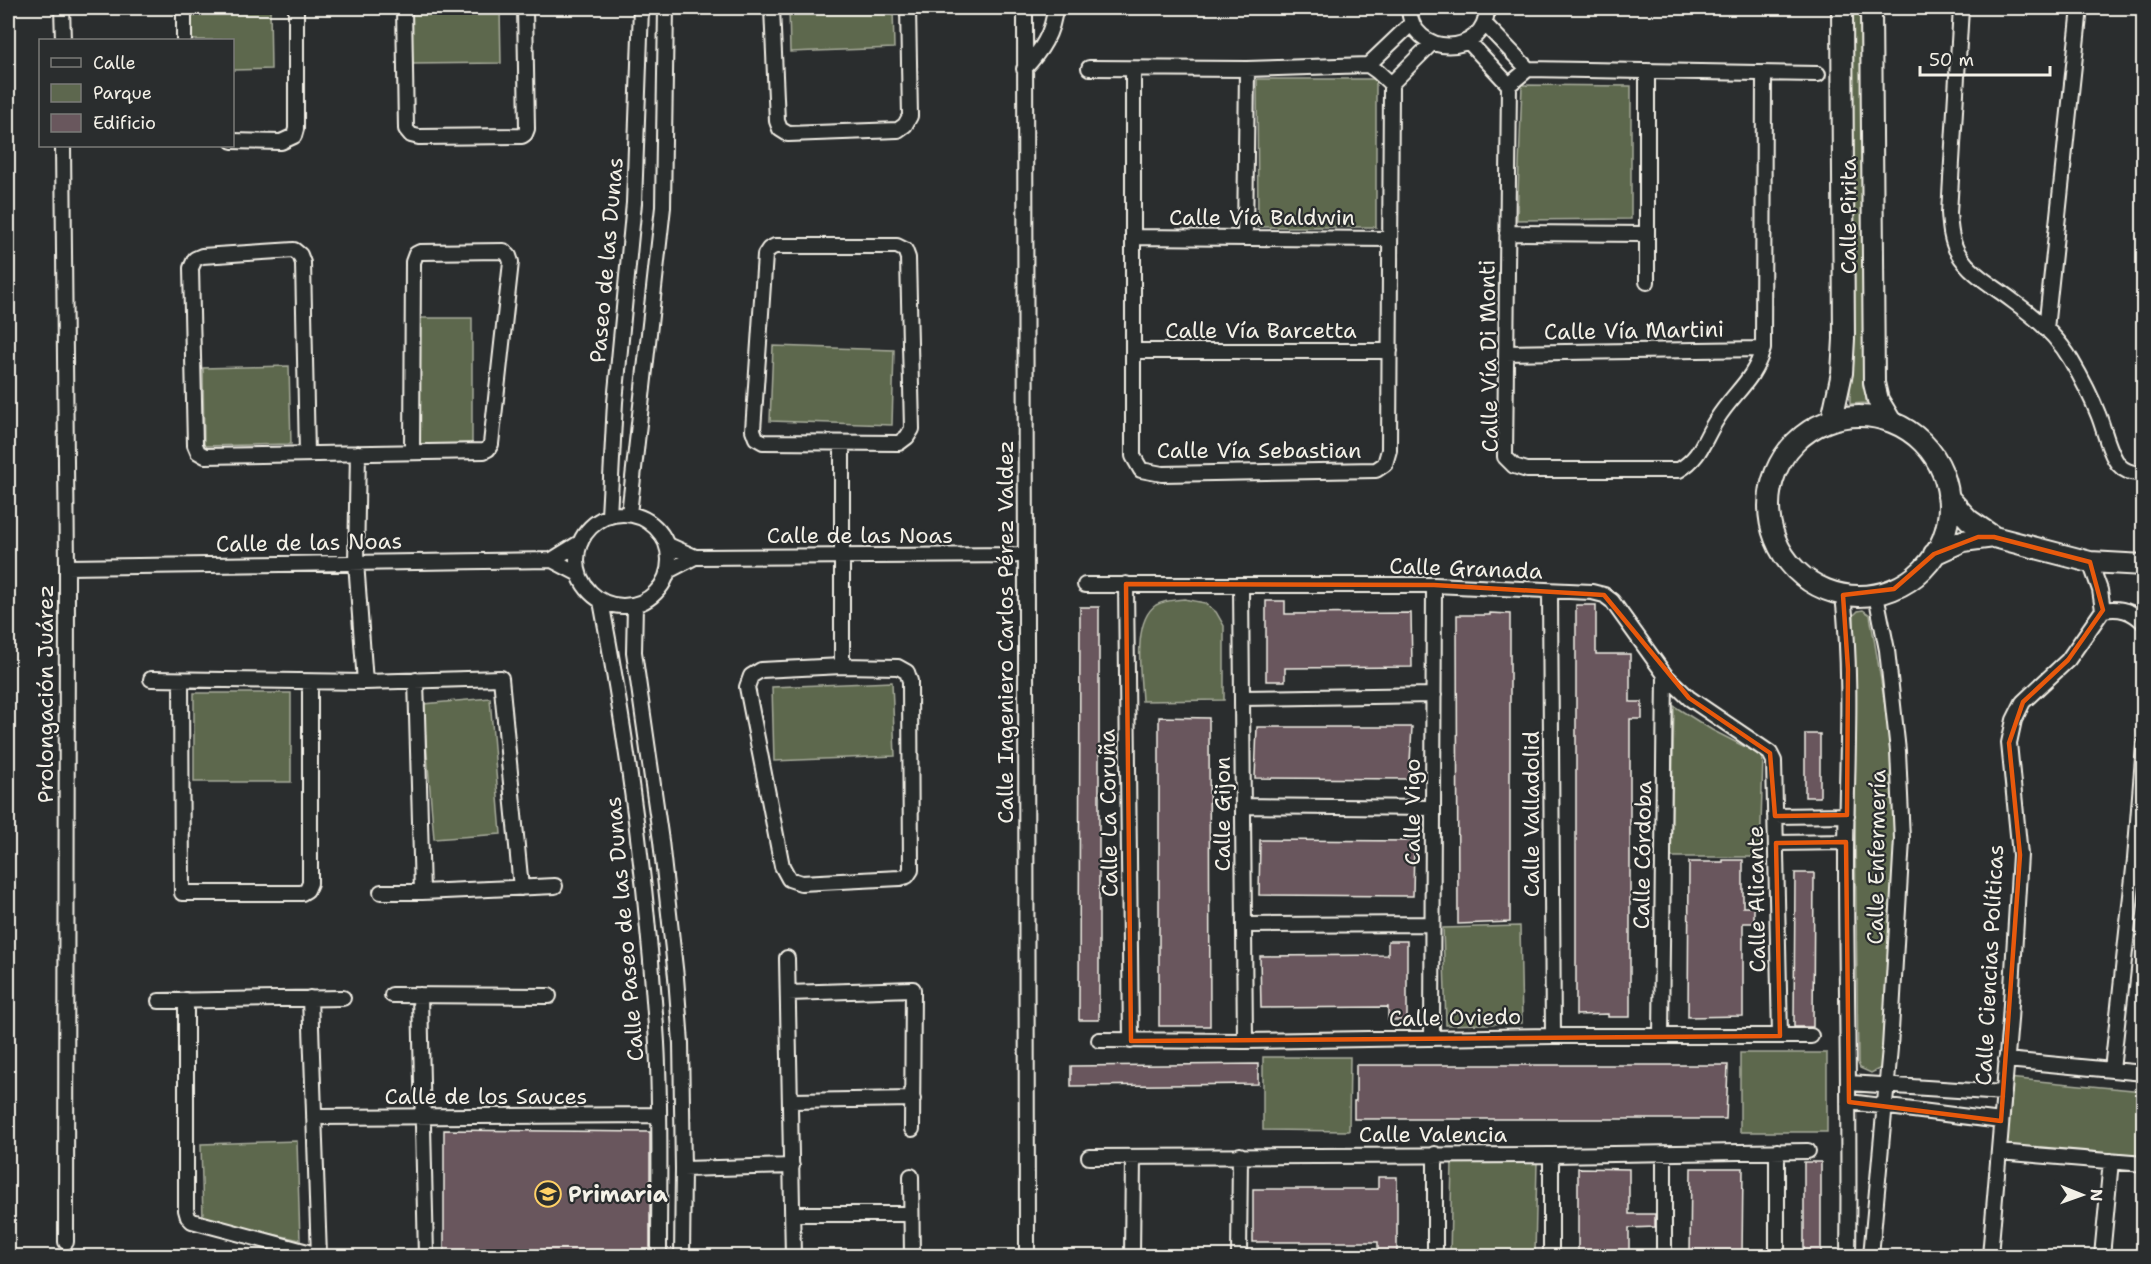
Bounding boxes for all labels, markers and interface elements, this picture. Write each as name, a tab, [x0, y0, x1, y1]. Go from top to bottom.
legend	[39, 39, 234, 147]
scale bar	[1920, 39, 2050, 77]
text: 50 m	[1929, 48, 1974, 72]
text: Calle	[93, 51, 136, 75]
text: Parque	[93, 81, 152, 105]
text: Edificio	[93, 111, 156, 135]
street label: Paseo de las Dunas	[583, 156, 630, 364]
street label: Calle Pirita	[1834, 157, 1863, 274]
street label: Calle Vía Baldwin	[1169, 203, 1355, 232]
street label: Calle Vía Di Monti	[1472, 259, 1505, 453]
street label: Calle Vía Martini	[1544, 314, 1724, 347]
street label: Calle Vía Barcetta	[1165, 316, 1357, 345]
street label: Calle Vía Sebastian	[1157, 436, 1361, 465]
street label: Calle Ingeniero Carlos Pérez Valdez	[991, 440, 1020, 824]
street label: Calle de las Noas	[767, 521, 953, 550]
street label: Calle de las Noas	[216, 526, 402, 559]
street label: Calle Granada	[1389, 551, 1544, 586]
street label: Prolongación Juárez	[31, 585, 60, 803]
street label: Calle La Coruña	[1093, 728, 1124, 897]
street label: Calle Valladolid	[1517, 731, 1546, 897]
street label: Calle Gijon	[1208, 756, 1237, 872]
street label: Calle Vigo	[1398, 758, 1427, 866]
street label: Calle Enfermería	[1860, 769, 1893, 945]
street label: Calle Córdoba	[1627, 780, 1658, 930]
street label: Calle Paseo de las Dunas	[598, 795, 651, 1063]
street label: Calle Alicante	[1741, 825, 1772, 973]
street label: Calle Ciencias Políticas	[1969, 844, 2010, 1086]
street label: Calle Oviedo	[1388, 1002, 1522, 1033]
street label: Calle de los Sauces	[385, 1082, 587, 1111]
street label: Calle Valencia	[1359, 1120, 1508, 1149]
north arrow	[2052, 1165, 2112, 1225]
school or university icon: Primaria	[533, 1179, 563, 1209]
place label: Primaria	[568, 1180, 668, 1209]
text: N	[2086, 1189, 2107, 1202]

